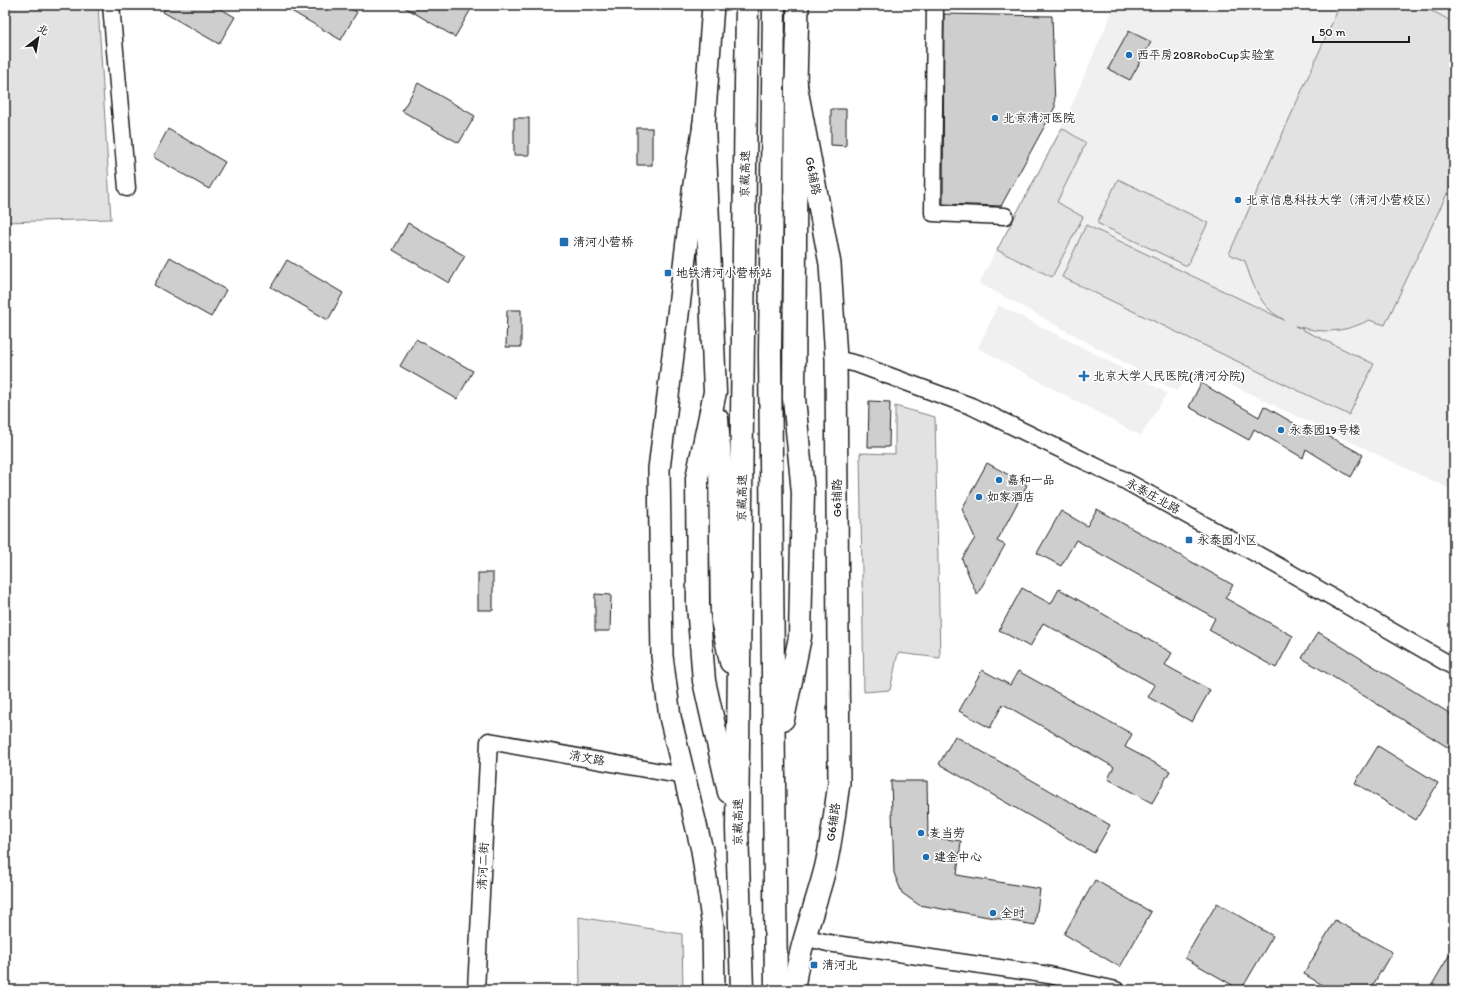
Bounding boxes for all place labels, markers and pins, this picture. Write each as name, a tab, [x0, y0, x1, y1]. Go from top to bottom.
place label: 西平房208RoboCup实验室	[1137, 48, 1275, 62]
marker: 西平房208RoboCup实验室	[1124, 50, 1134, 60]
place label: 北京清河医院	[1003, 111, 1075, 125]
marker: 北京清河医院	[990, 113, 1000, 123]
place label: 北京信息科技大学（清河小营校区）	[1246, 193, 1438, 207]
marker: 北京信息科技大学（清河小营校区）	[1233, 195, 1243, 205]
place label: 清河小营桥	[573, 235, 634, 249]
marker: 清河小营桥	[558, 236, 570, 248]
place label: 地铁清河小营桥站	[676, 266, 772, 280]
marker: 地铁清河小营桥站	[663, 268, 673, 278]
place label: 北京大学人民医院(清河分院)	[1093, 369, 1245, 383]
marker: 北京大学人民医院(清河分院)	[1078, 370, 1090, 382]
place label: 永泰园19号楼	[1289, 423, 1361, 437]
marker: 永泰园19号楼	[1276, 425, 1286, 435]
place label: 嘉和一品	[1007, 473, 1055, 487]
marker: 嘉和一品	[994, 475, 1004, 485]
place label: 如家酒店	[987, 490, 1035, 504]
marker: 如家酒店	[974, 492, 984, 502]
place label: 永泰园小区	[1197, 533, 1257, 547]
marker: 永泰园小区	[1184, 535, 1194, 545]
place label: 麦当劳	[929, 826, 965, 840]
marker: 麦当劳	[916, 828, 926, 838]
place label: 建金中心	[934, 850, 982, 864]
marker: 建金中心	[921, 852, 931, 862]
place label: 全时	[1001, 906, 1025, 920]
marker: 全时	[988, 908, 998, 918]
place label: 清河北	[822, 958, 858, 972]
marker: 清河北	[809, 960, 819, 970]

